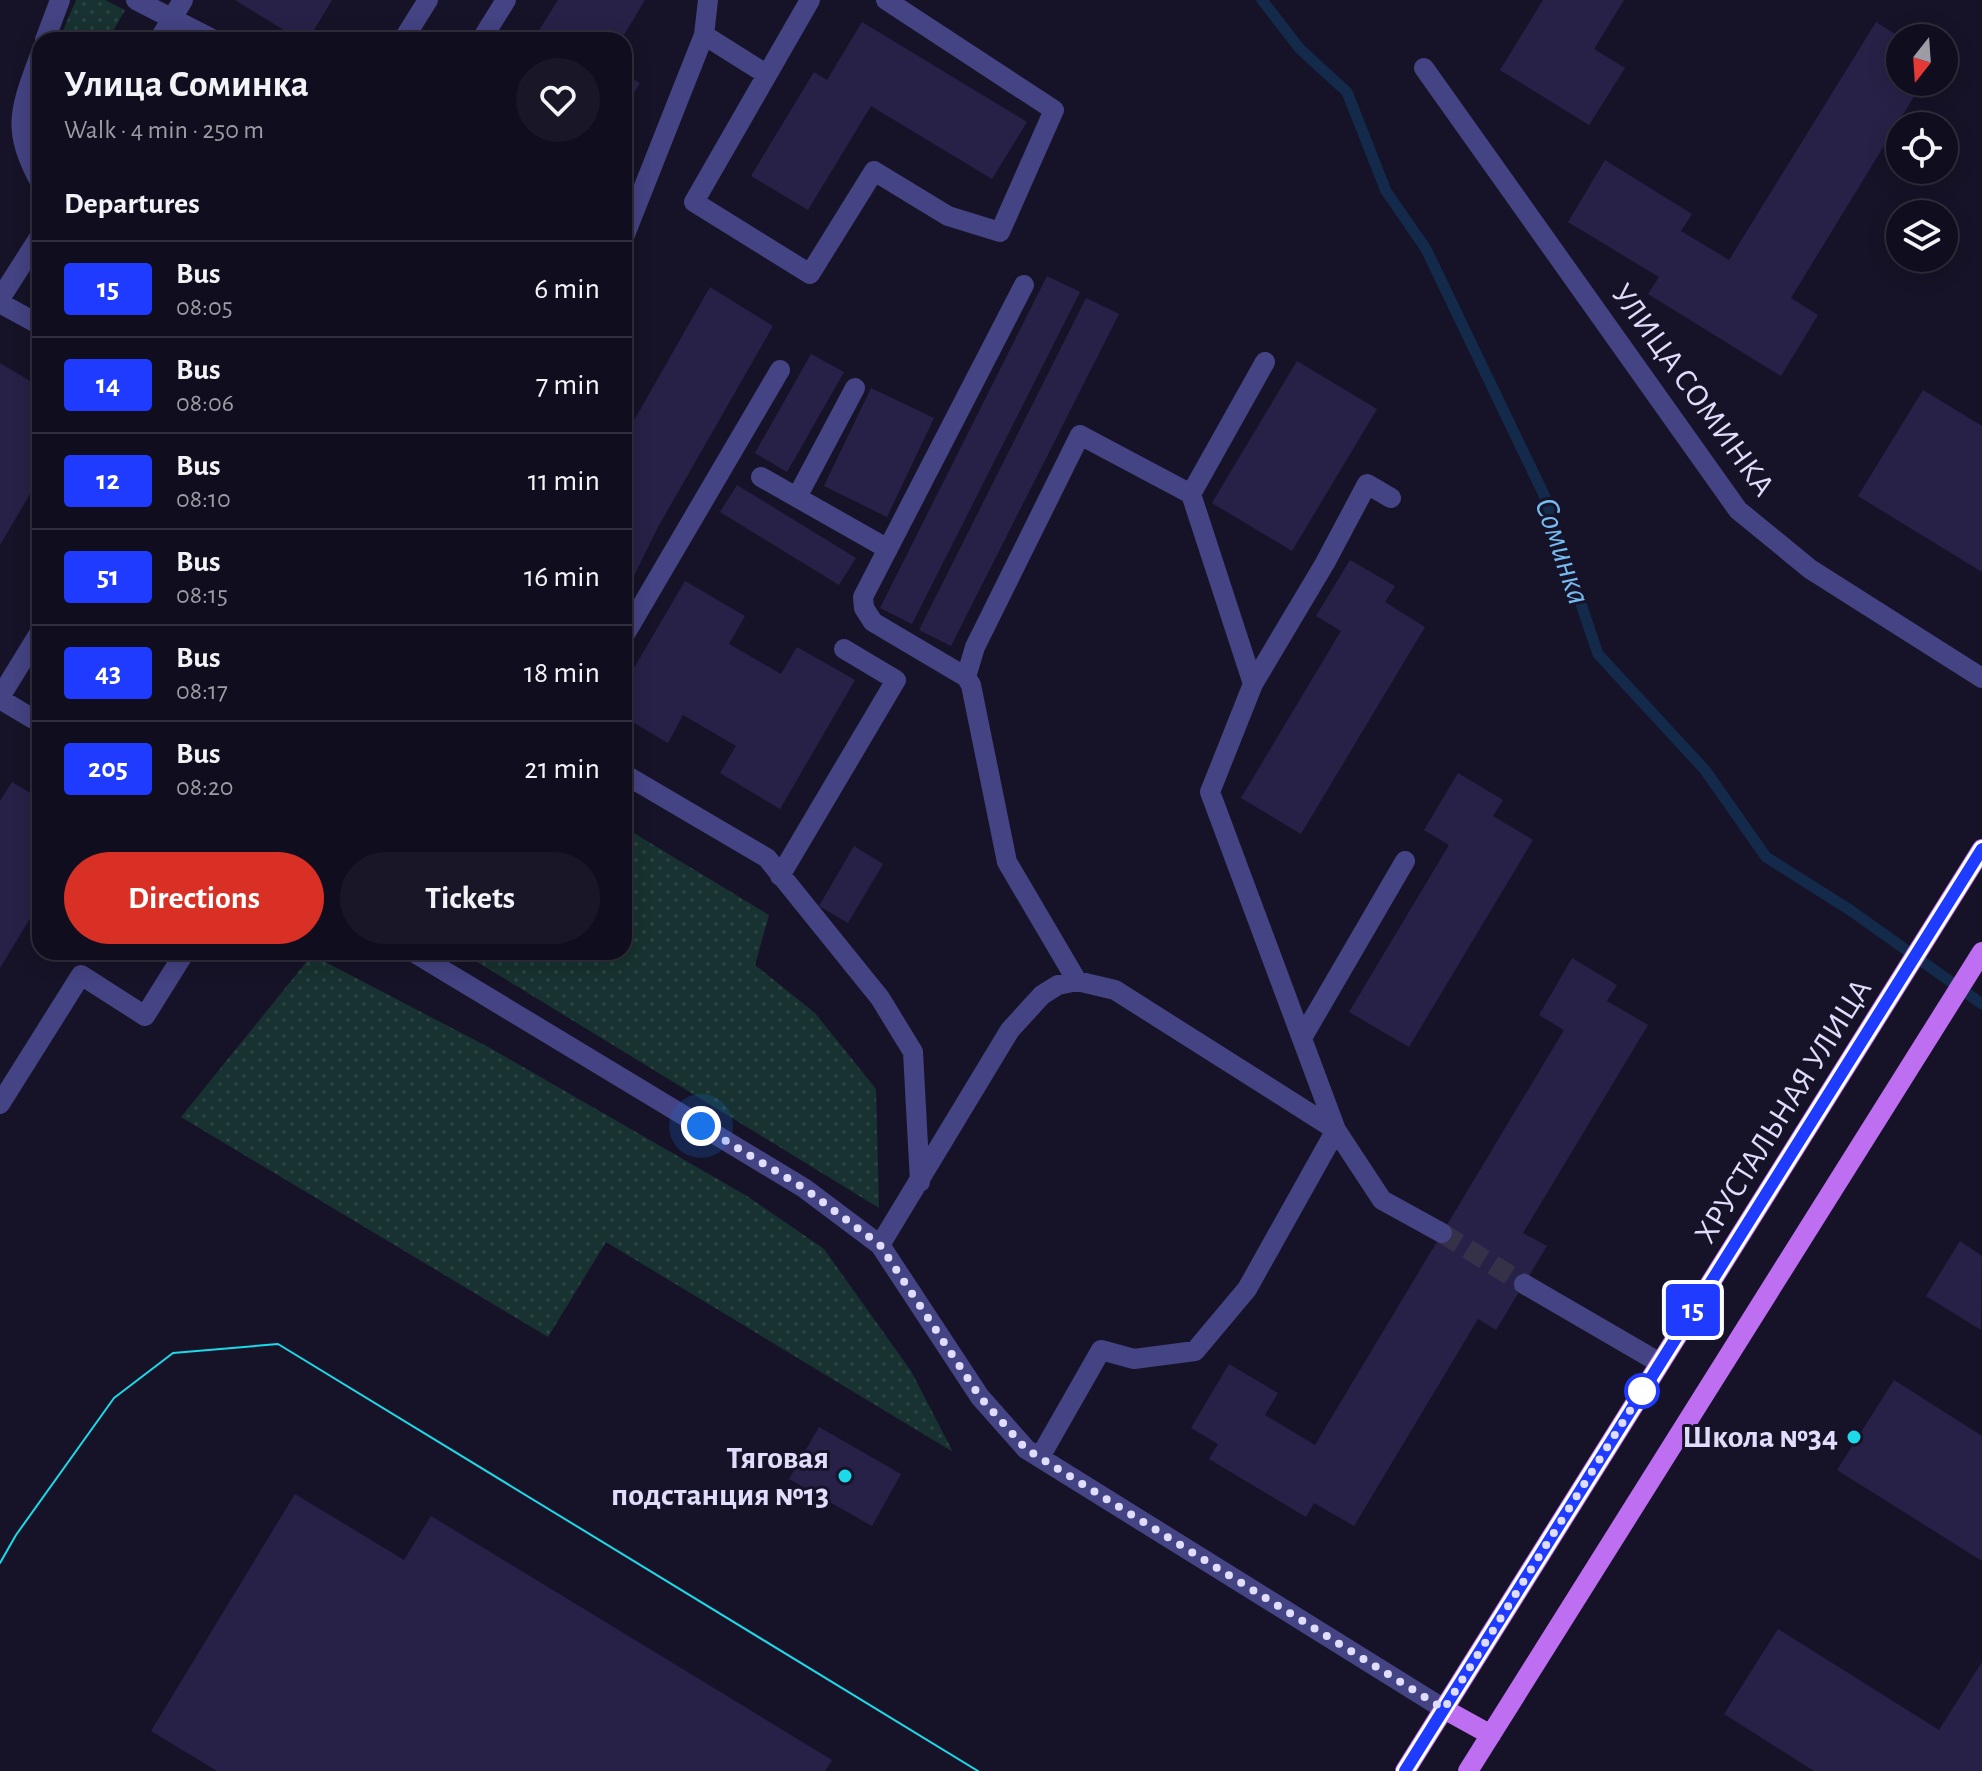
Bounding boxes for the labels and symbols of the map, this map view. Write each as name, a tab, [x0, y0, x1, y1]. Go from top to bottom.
north arrow	[1886, 24, 1958, 96]
street label: УЛИЦА СОМИНКА	[1606, 278, 1781, 502]
water label: Соминка	[1528, 493, 1596, 609]
street label: ХРУСТАЛЬНАЯ УЛИЦА	[1689, 973, 1877, 1249]
your location	[681, 1106, 721, 1146]
line badge: 15	[1657, 1284, 1729, 1336]
unlabelled marker	[1625, 1374, 1659, 1408]
place label: Школа №34	[1682, 1421, 1838, 1453]
marker: Школа №34	[1845, 1428, 1863, 1446]
place label: Тяговая подстанция №13	[611, 1442, 829, 1511]
marker: Тяговая подстанция №13	[836, 1467, 854, 1485]

